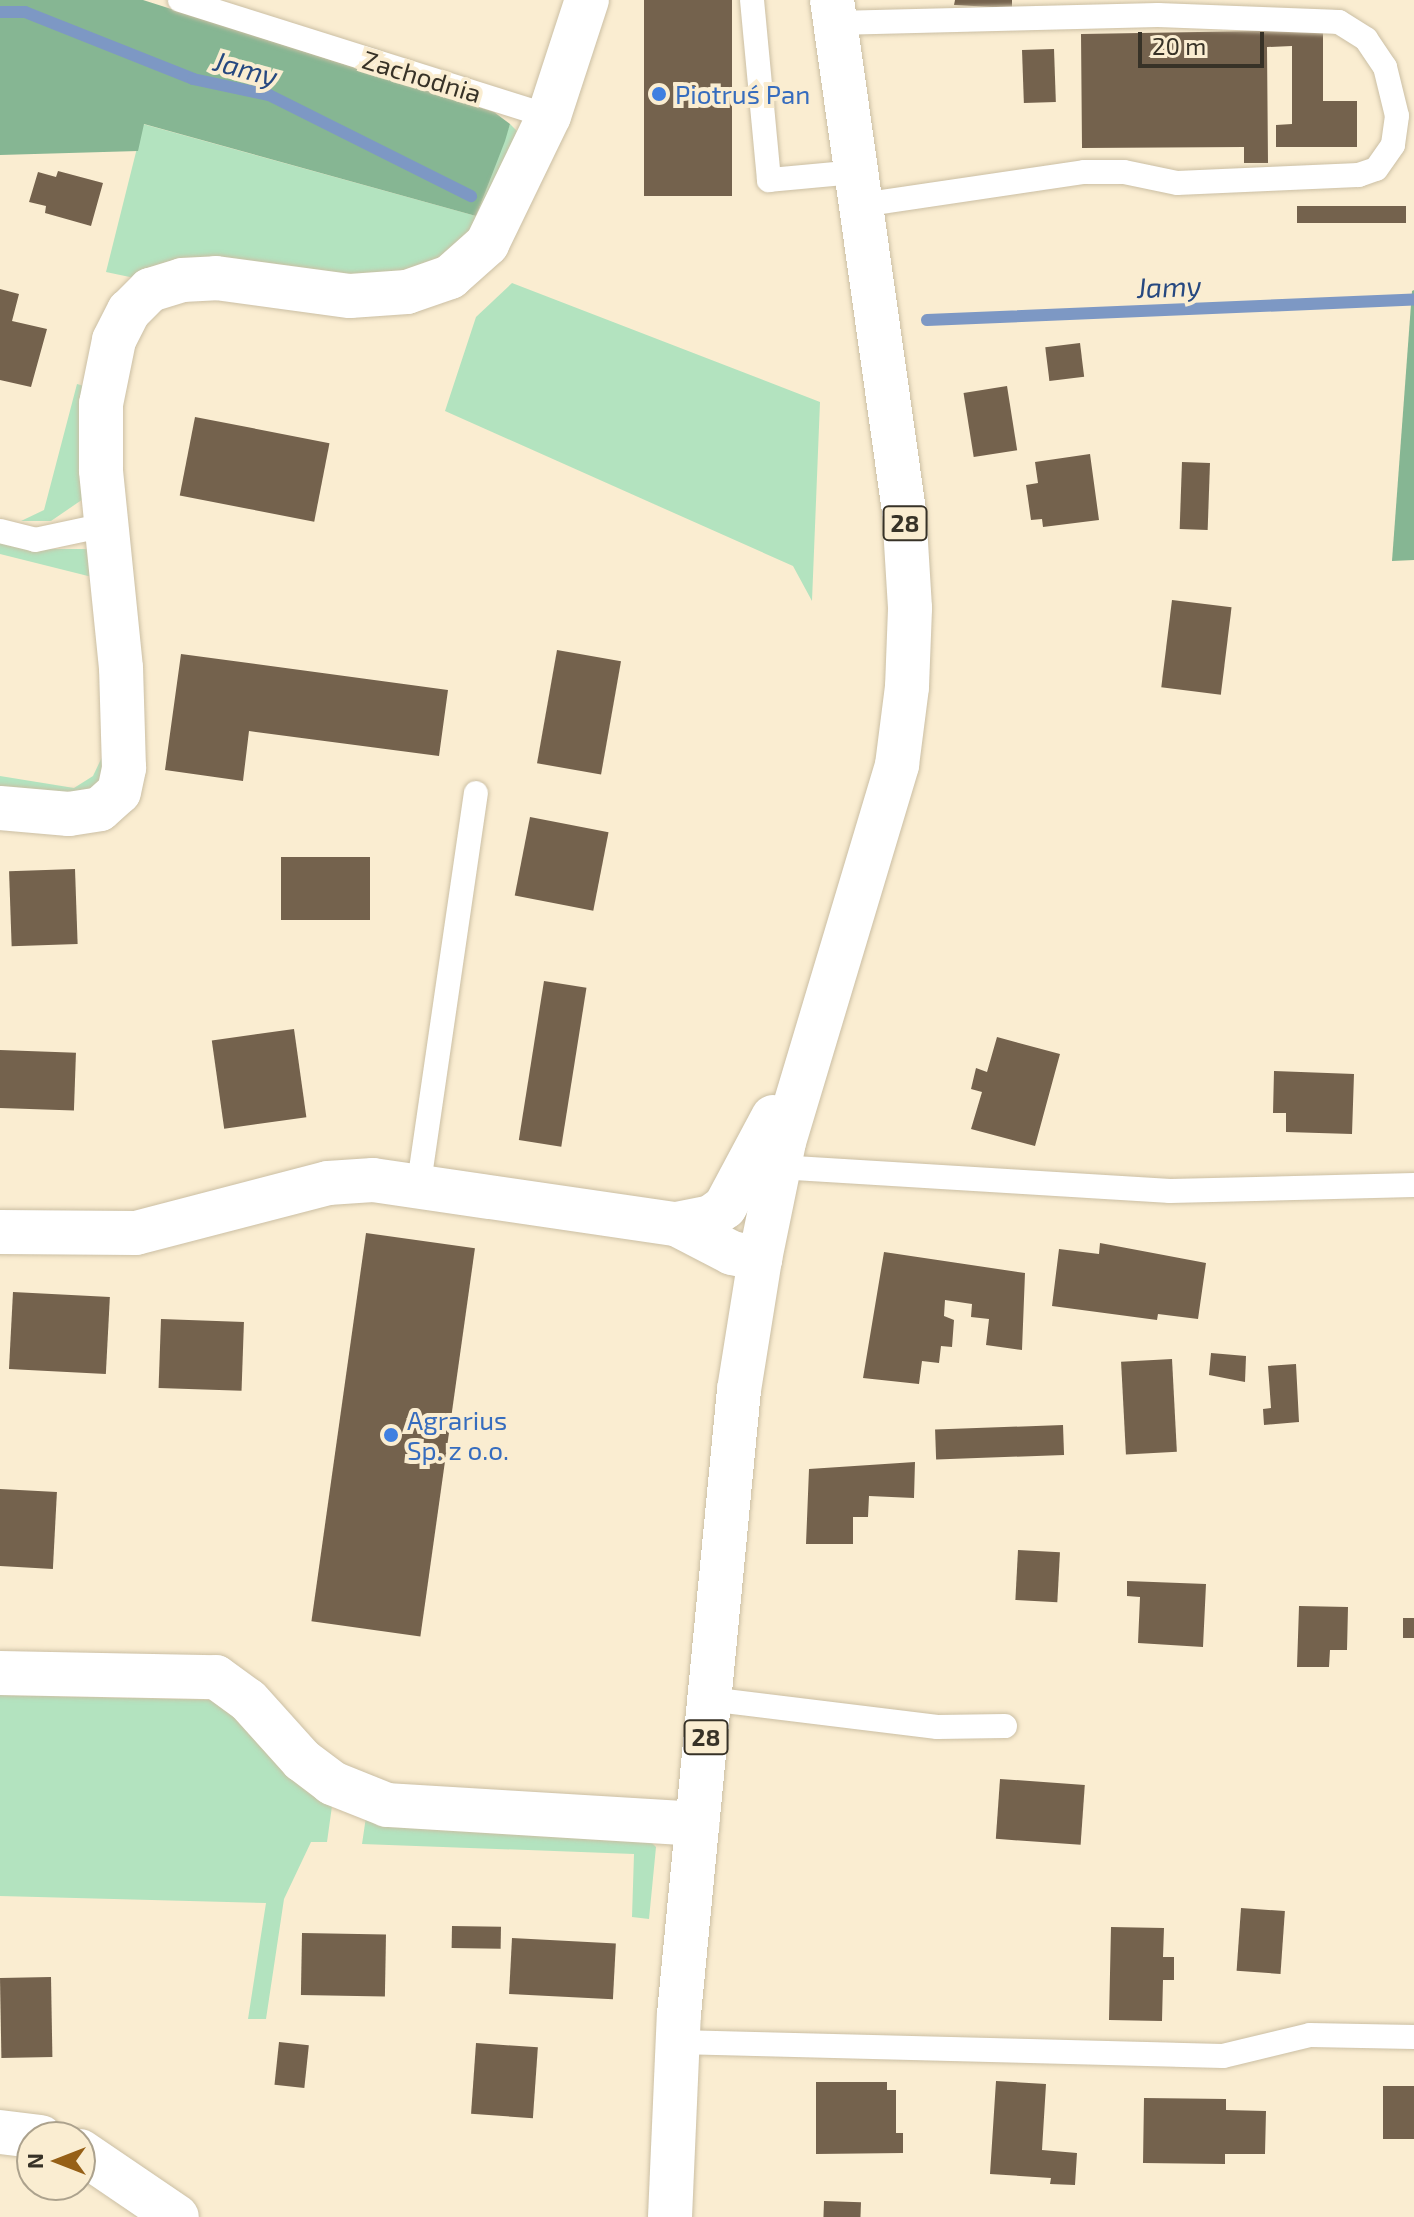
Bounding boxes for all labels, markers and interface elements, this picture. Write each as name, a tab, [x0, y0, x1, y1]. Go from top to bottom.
scale bar	[1142, 16, 1268, 66]
text: 20 m	[1152, 31, 1206, 60]
water label: Jamy	[210, 43, 282, 93]
street label: Zachodnia	[359, 43, 485, 109]
place label: Piotruś Pan	[675, 78, 810, 110]
marker: Piotruś Pan	[650, 85, 668, 103]
water label: Jamy	[1136, 268, 1202, 304]
road number: 28	[881, 503, 929, 543]
place label: Agrarius Sp. z o.o.	[407, 1404, 509, 1466]
marker: Agrarius Sp. z o.o.	[382, 1426, 400, 1444]
road number: 28	[682, 1717, 730, 1757]
north arrow	[16, 2121, 96, 2201]
text: N	[21, 2153, 47, 2169]

